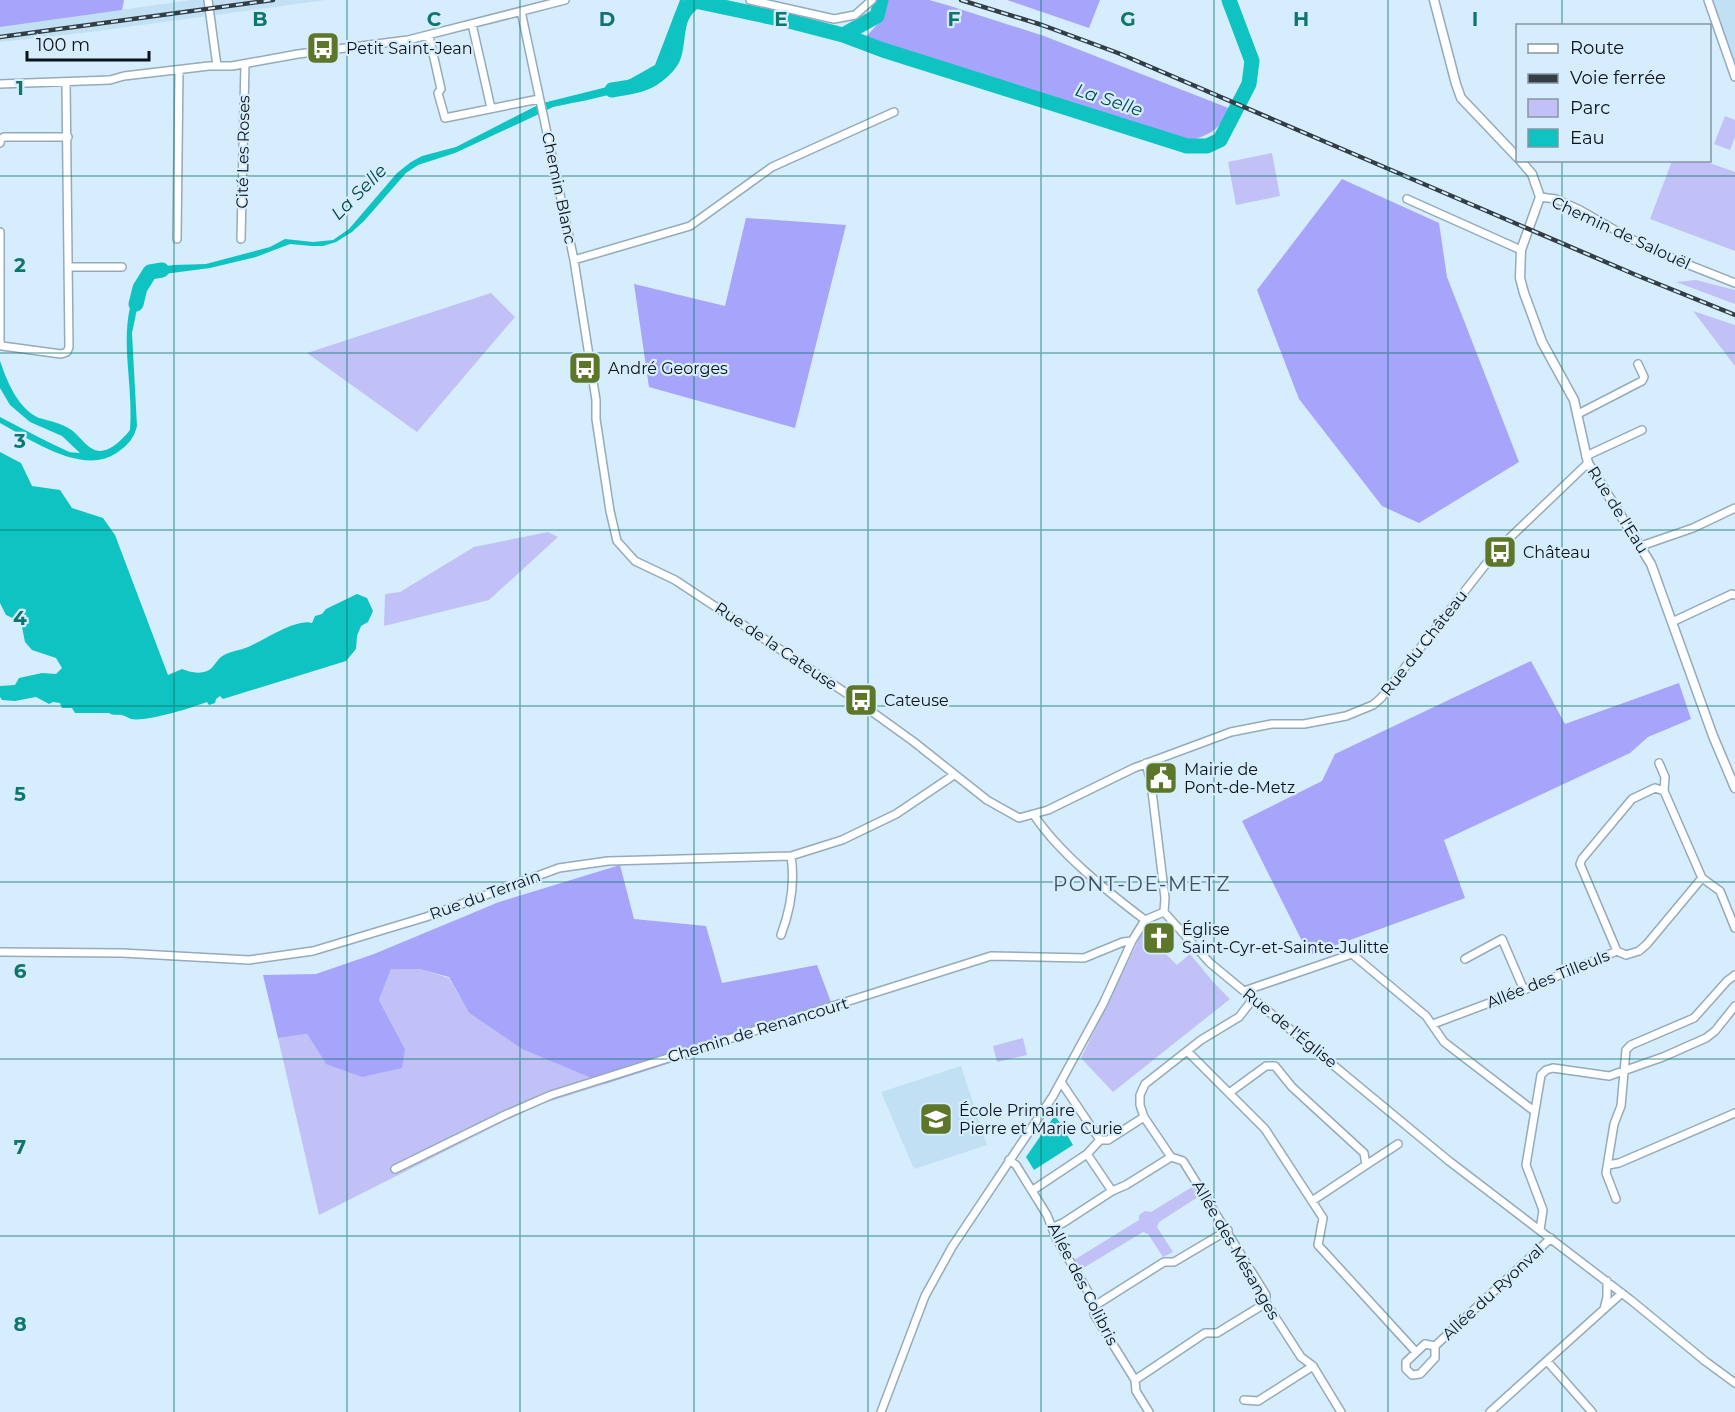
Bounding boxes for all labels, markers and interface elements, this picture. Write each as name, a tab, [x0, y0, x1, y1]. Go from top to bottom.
text: B	[252, 7, 268, 31]
text: C	[427, 7, 442, 31]
text: D	[599, 7, 615, 31]
text: E	[774, 7, 788, 31]
text: F	[948, 7, 961, 31]
text: G	[1120, 7, 1136, 31]
text: H	[1293, 7, 1309, 31]
text: I	[1472, 7, 1478, 31]
scale bar	[27, 24, 148, 62]
legend	[1516, 24, 1711, 162]
bus stop icon: Petit Saint-Jean	[305, 30, 341, 66]
text: 100 m	[36, 34, 90, 56]
text: Route	[1570, 37, 1624, 59]
place label: Petit Saint-Jean	[346, 39, 473, 58]
text: Voie ferrée	[1570, 67, 1666, 89]
text: 1	[16, 76, 24, 100]
water label: La Selle	[1072, 79, 1146, 121]
street label: Cité Les Roses	[233, 95, 253, 209]
text: Parc	[1570, 97, 1610, 119]
text: Eau	[1570, 127, 1605, 149]
street label: Chemin Blanc	[538, 130, 580, 246]
water label: La Selle	[327, 159, 392, 224]
street label: Chemin de Salouël	[1548, 192, 1694, 274]
text: 2	[14, 253, 26, 277]
bus stop icon: André Georges	[567, 350, 603, 386]
place label: André Georges	[608, 359, 728, 378]
text: 3	[13, 429, 26, 453]
street label: Rue de l'Eau	[1584, 463, 1652, 557]
bus stop icon: Château	[1482, 534, 1518, 570]
place label: Château	[1523, 543, 1590, 562]
street label: Rue du Château	[1377, 586, 1471, 700]
street label: Rue de la Cateuse	[711, 598, 841, 694]
text: 4	[13, 606, 27, 630]
bus stop icon: Cateuse	[843, 682, 879, 718]
place label: Cateuse	[884, 691, 949, 710]
public building icon: Mairie de Pont-de-Metz	[1143, 760, 1179, 796]
place label: Mairie de Pont-de-Metz	[1184, 760, 1295, 797]
text: 5	[14, 782, 26, 806]
street label: Rue du Terrain	[427, 866, 543, 924]
district label: PONT-DE-METZ	[1053, 872, 1231, 896]
church icon: Église Saint-Cyr-et-Sainte-Julitte	[1141, 920, 1177, 956]
place label: Église Saint-Cyr-et-Sainte-Julitte	[1182, 920, 1389, 957]
street label: Allée des Tilleuls	[1484, 946, 1612, 1012]
text: 6	[14, 959, 27, 983]
street label: Rue de l'Église	[1239, 984, 1341, 1072]
street label: Chemin de Renancourt	[665, 993, 851, 1067]
school or university icon: École Primaire Pierre et Marie Curie	[918, 1101, 954, 1137]
place label: École Primaire Pierre et Marie Curie	[959, 1101, 1122, 1138]
text: 7	[14, 1135, 26, 1159]
street label: Allée des Mésanges	[1188, 1177, 1284, 1323]
street label: Allée des Colibris	[1044, 1220, 1122, 1349]
street label: Allée du Ryonval	[1438, 1240, 1548, 1344]
text: 8	[13, 1312, 27, 1336]

